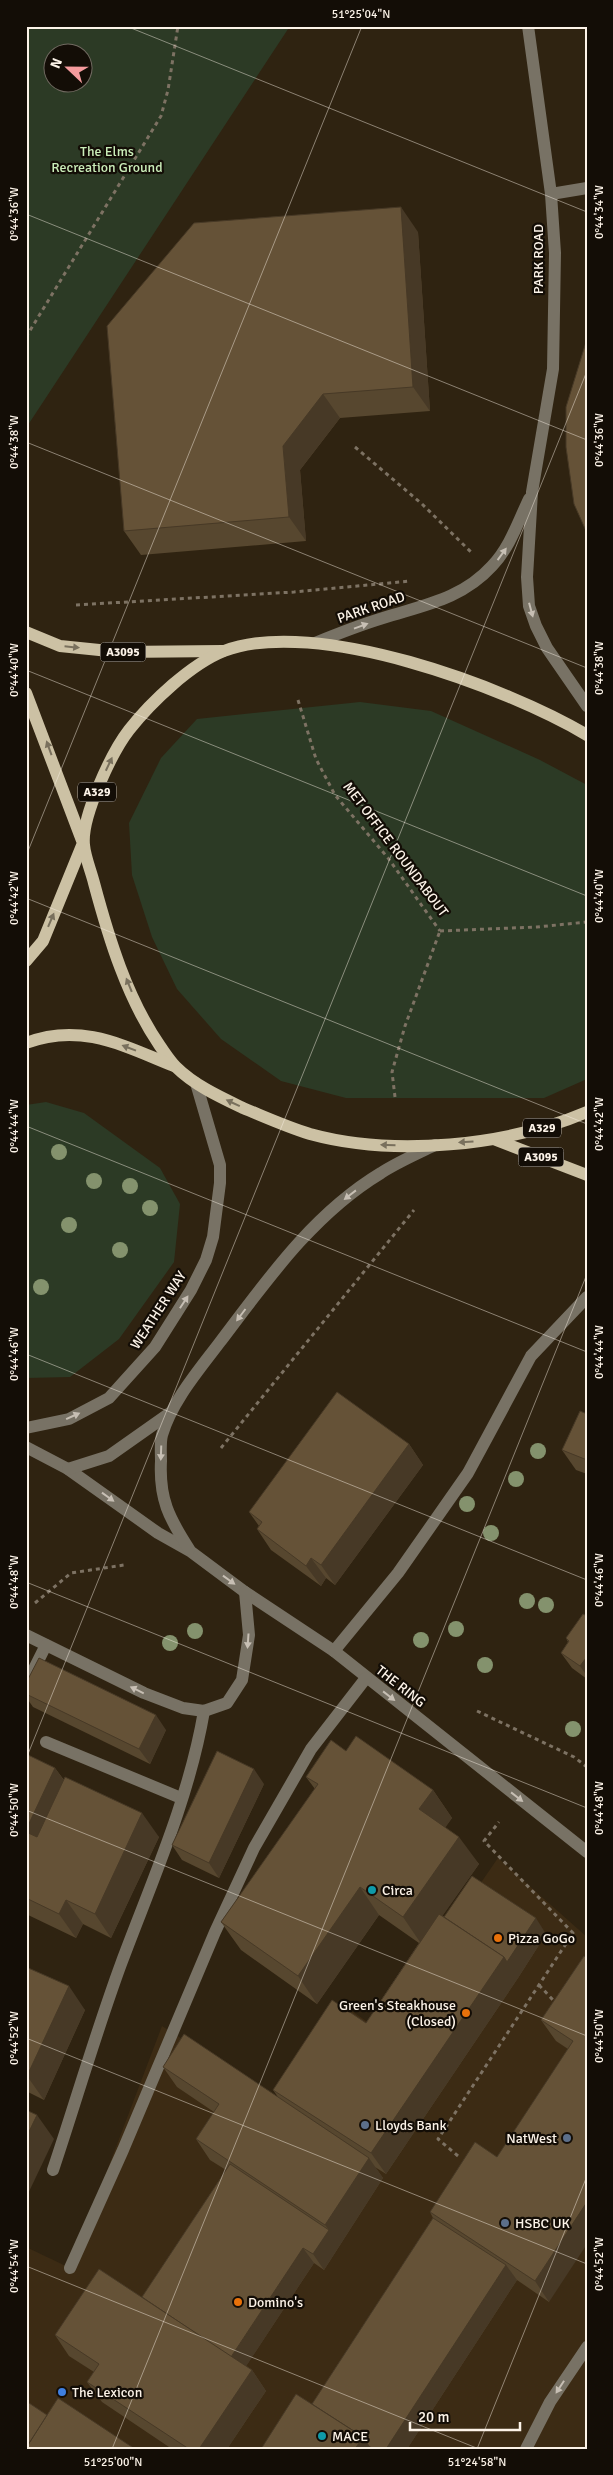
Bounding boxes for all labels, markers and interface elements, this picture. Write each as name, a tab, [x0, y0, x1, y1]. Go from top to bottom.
text: 51°25'04"N	[332, 7, 390, 22]
north arrow	[42, 42, 92, 92]
text: N	[47, 56, 66, 71]
park label: The Elms Recreation Ground	[51, 143, 163, 176]
text: 0°44'34"W	[592, 185, 607, 239]
text: 0°44'36"W	[7, 187, 22, 241]
street label: PARK ROAD	[530, 224, 547, 294]
text: 0°44'36"W	[592, 413, 607, 467]
text: 0°44'38"W	[7, 415, 22, 469]
one-way arrow	[496, 548, 507, 561]
street label: PARK ROAD	[335, 588, 407, 627]
one-way arrow	[527, 603, 535, 618]
one-way arrow	[353, 622, 368, 629]
text: 0°44'38"W	[592, 641, 607, 695]
road number: A3095	[100, 642, 146, 662]
text: 0°44'40"W	[7, 643, 22, 697]
one-way arrow	[64, 643, 80, 651]
one-way arrow	[45, 740, 53, 755]
one-way arrow	[105, 757, 113, 771]
street label: MET OFFICE ROUNDABOUT	[339, 779, 452, 920]
road number: A329	[78, 782, 116, 802]
text: 0°44'40"W	[592, 869, 607, 923]
text: 0°44'42"W	[7, 871, 22, 925]
one-way arrow	[48, 913, 56, 927]
one-way arrow	[124, 978, 132, 992]
one-way arrow	[122, 1044, 136, 1052]
text: 0°44'42"W	[592, 1097, 607, 1151]
text: 0°44'44"W	[7, 1099, 22, 1153]
one-way arrow	[226, 1099, 240, 1107]
road number: A329	[523, 1118, 561, 1138]
one-way arrow	[458, 1138, 474, 1146]
one-way arrow	[380, 1140, 396, 1148]
road number: A3095	[518, 1148, 564, 1166]
one-way arrow	[344, 1190, 357, 1201]
street label: WEATHER WAY	[127, 1268, 190, 1353]
one-way arrow	[179, 1295, 189, 1308]
one-way arrow	[236, 1308, 246, 1321]
text: 0°44'44"W	[592, 1325, 607, 1379]
text: 0°44'46"W	[7, 1327, 22, 1381]
one-way arrow	[66, 1412, 80, 1420]
one-way arrow	[157, 1445, 165, 1461]
one-way arrow	[101, 1492, 115, 1502]
text: 0°44'46"W	[592, 1553, 607, 1607]
text: 0°44'48"W	[7, 1555, 22, 1609]
one-way arrow	[223, 1575, 236, 1585]
one-way arrow	[244, 1633, 252, 1649]
street label: THE RING	[372, 1662, 429, 1711]
one-way arrow	[130, 1685, 144, 1693]
one-way arrow	[382, 1691, 396, 1701]
text: 0°44'48"W	[592, 1781, 607, 1835]
text: 0°44'50"W	[7, 1783, 22, 1837]
one-way arrow	[510, 1791, 523, 1802]
place label: Circa	[382, 1882, 413, 1899]
marker: Circa	[366, 1884, 378, 1896]
place label: Pizza GoGo	[508, 1930, 575, 1947]
marker: Pizza GoGo	[492, 1932, 504, 1944]
place label: Green's Steakhouse (Closed)	[339, 1997, 456, 2030]
marker: Green's Steakhouse (Closed)	[460, 2007, 472, 2019]
text: 0°44'50"W	[592, 2009, 607, 2063]
text: 0°44'52"W	[7, 2011, 22, 2065]
place label: Lloyds Bank	[375, 2117, 447, 2134]
marker: Lloyds Bank	[359, 2119, 371, 2131]
place label: NatWest	[506, 2130, 557, 2147]
marker: NatWest	[561, 2132, 573, 2144]
place label: HSBC UK	[515, 2215, 570, 2232]
marker: HSBC UK	[499, 2217, 511, 2229]
text: 0°44'52"W	[592, 2237, 607, 2291]
text: 0°44'54"W	[7, 2239, 22, 2293]
place label: Domino's	[248, 2294, 303, 2311]
marker: Domino's	[232, 2296, 244, 2308]
one-way arrow	[555, 2381, 565, 2394]
place label: The Lexicon	[72, 2384, 142, 2401]
marker: The Lexicon	[56, 2386, 68, 2398]
scale bar	[410, 2400, 520, 2432]
text: 20 m	[418, 2408, 449, 2426]
place label: MACE	[332, 2428, 368, 2445]
marker: MACE	[316, 2430, 328, 2442]
text: 51°25'00"N	[84, 2455, 142, 2470]
text: 51°24'58"N	[448, 2455, 506, 2470]

